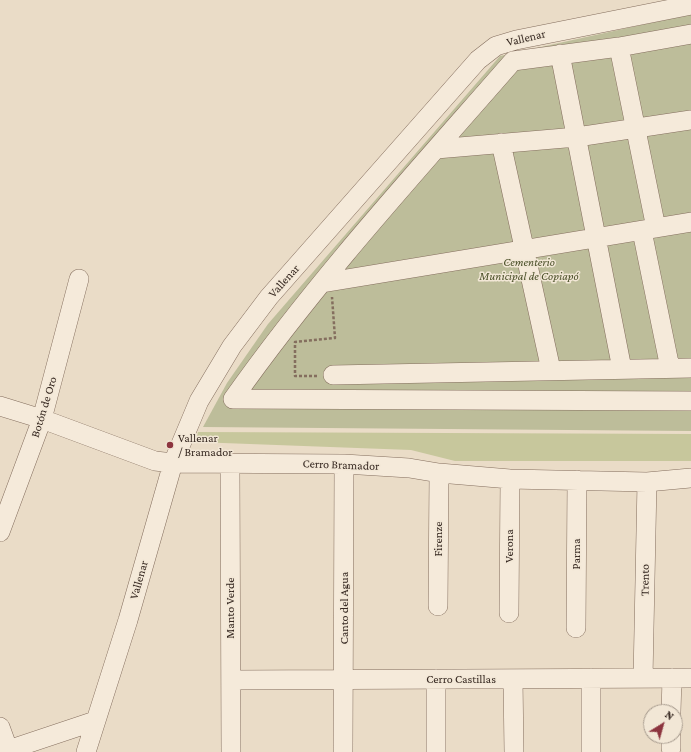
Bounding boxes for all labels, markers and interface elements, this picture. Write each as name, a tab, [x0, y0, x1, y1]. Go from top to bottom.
street label: Vallenar	[505, 27, 547, 49]
park label: Cementerio Municipal de Copiapó	[479, 255, 579, 283]
street label: Vallenar	[265, 261, 303, 301]
street label: Botón de Oro	[28, 375, 60, 439]
place label: Vallenar / Bramador	[178, 431, 232, 459]
marker: Vallenar / Bramador	[165, 440, 175, 450]
street label: Cerro Bramador	[302, 456, 380, 474]
street label: Firenze	[431, 521, 445, 557]
street label: Verona	[502, 529, 516, 563]
street label: Parma	[569, 539, 583, 569]
street label: Vallenar	[127, 559, 151, 601]
street label: Trento	[638, 564, 652, 596]
street label: Canto del Agua	[337, 572, 351, 644]
street label: Manto Verde	[223, 577, 237, 639]
street label: Cerro Castillas	[426, 672, 496, 686]
north arrow	[643, 704, 683, 744]
text: N	[663, 708, 676, 722]

